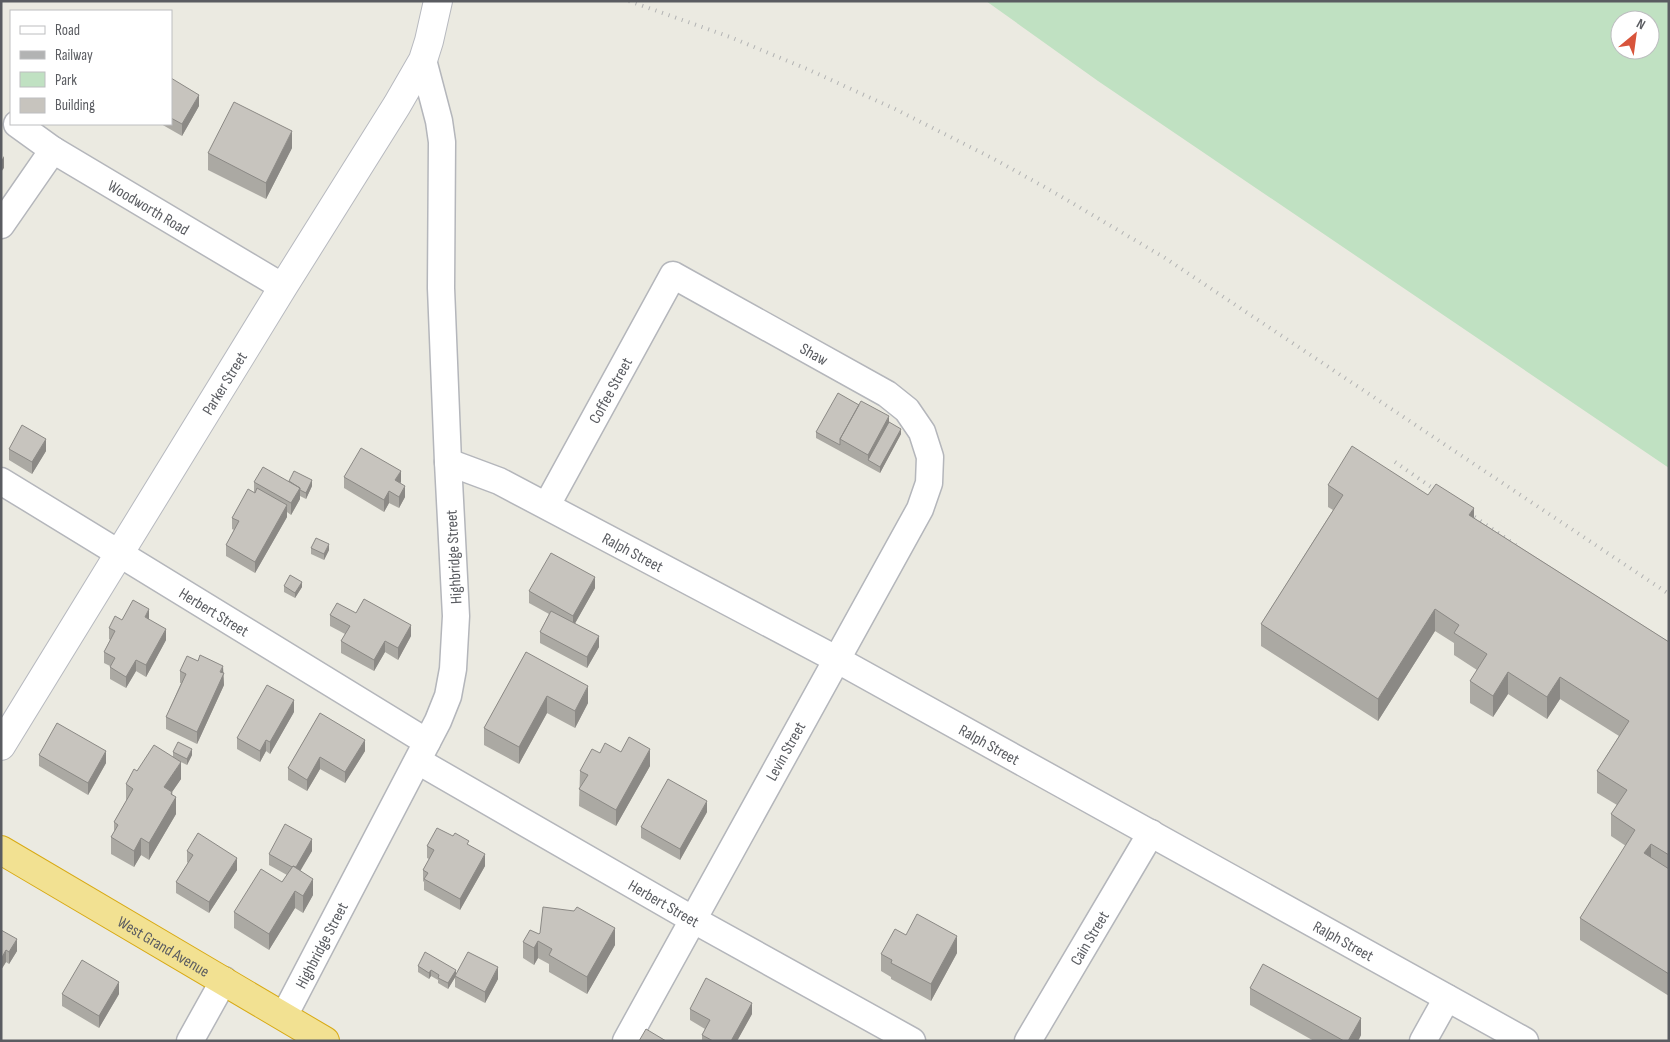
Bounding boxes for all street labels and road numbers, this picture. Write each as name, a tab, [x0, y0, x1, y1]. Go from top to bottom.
street label: Woodworth Road	[104, 177, 192, 240]
street label: Shaw	[796, 340, 831, 370]
street label: Parker Street	[199, 349, 252, 419]
street label: Coffee Street	[586, 354, 637, 427]
street label: Highbridge Street	[443, 509, 466, 604]
street label: Ralph Street	[599, 529, 666, 577]
street label: Herbert Street	[175, 584, 252, 641]
street label: Levin Street	[762, 719, 810, 784]
street label: Ralph Street	[955, 721, 1022, 770]
street label: Herbert Street	[625, 876, 702, 932]
street label: Highbridge Street	[292, 899, 353, 992]
street label: Cain Street	[1067, 908, 1114, 969]
street label: West Grand Avenue	[114, 913, 212, 982]
street label: Ralph Street	[1309, 917, 1377, 966]

